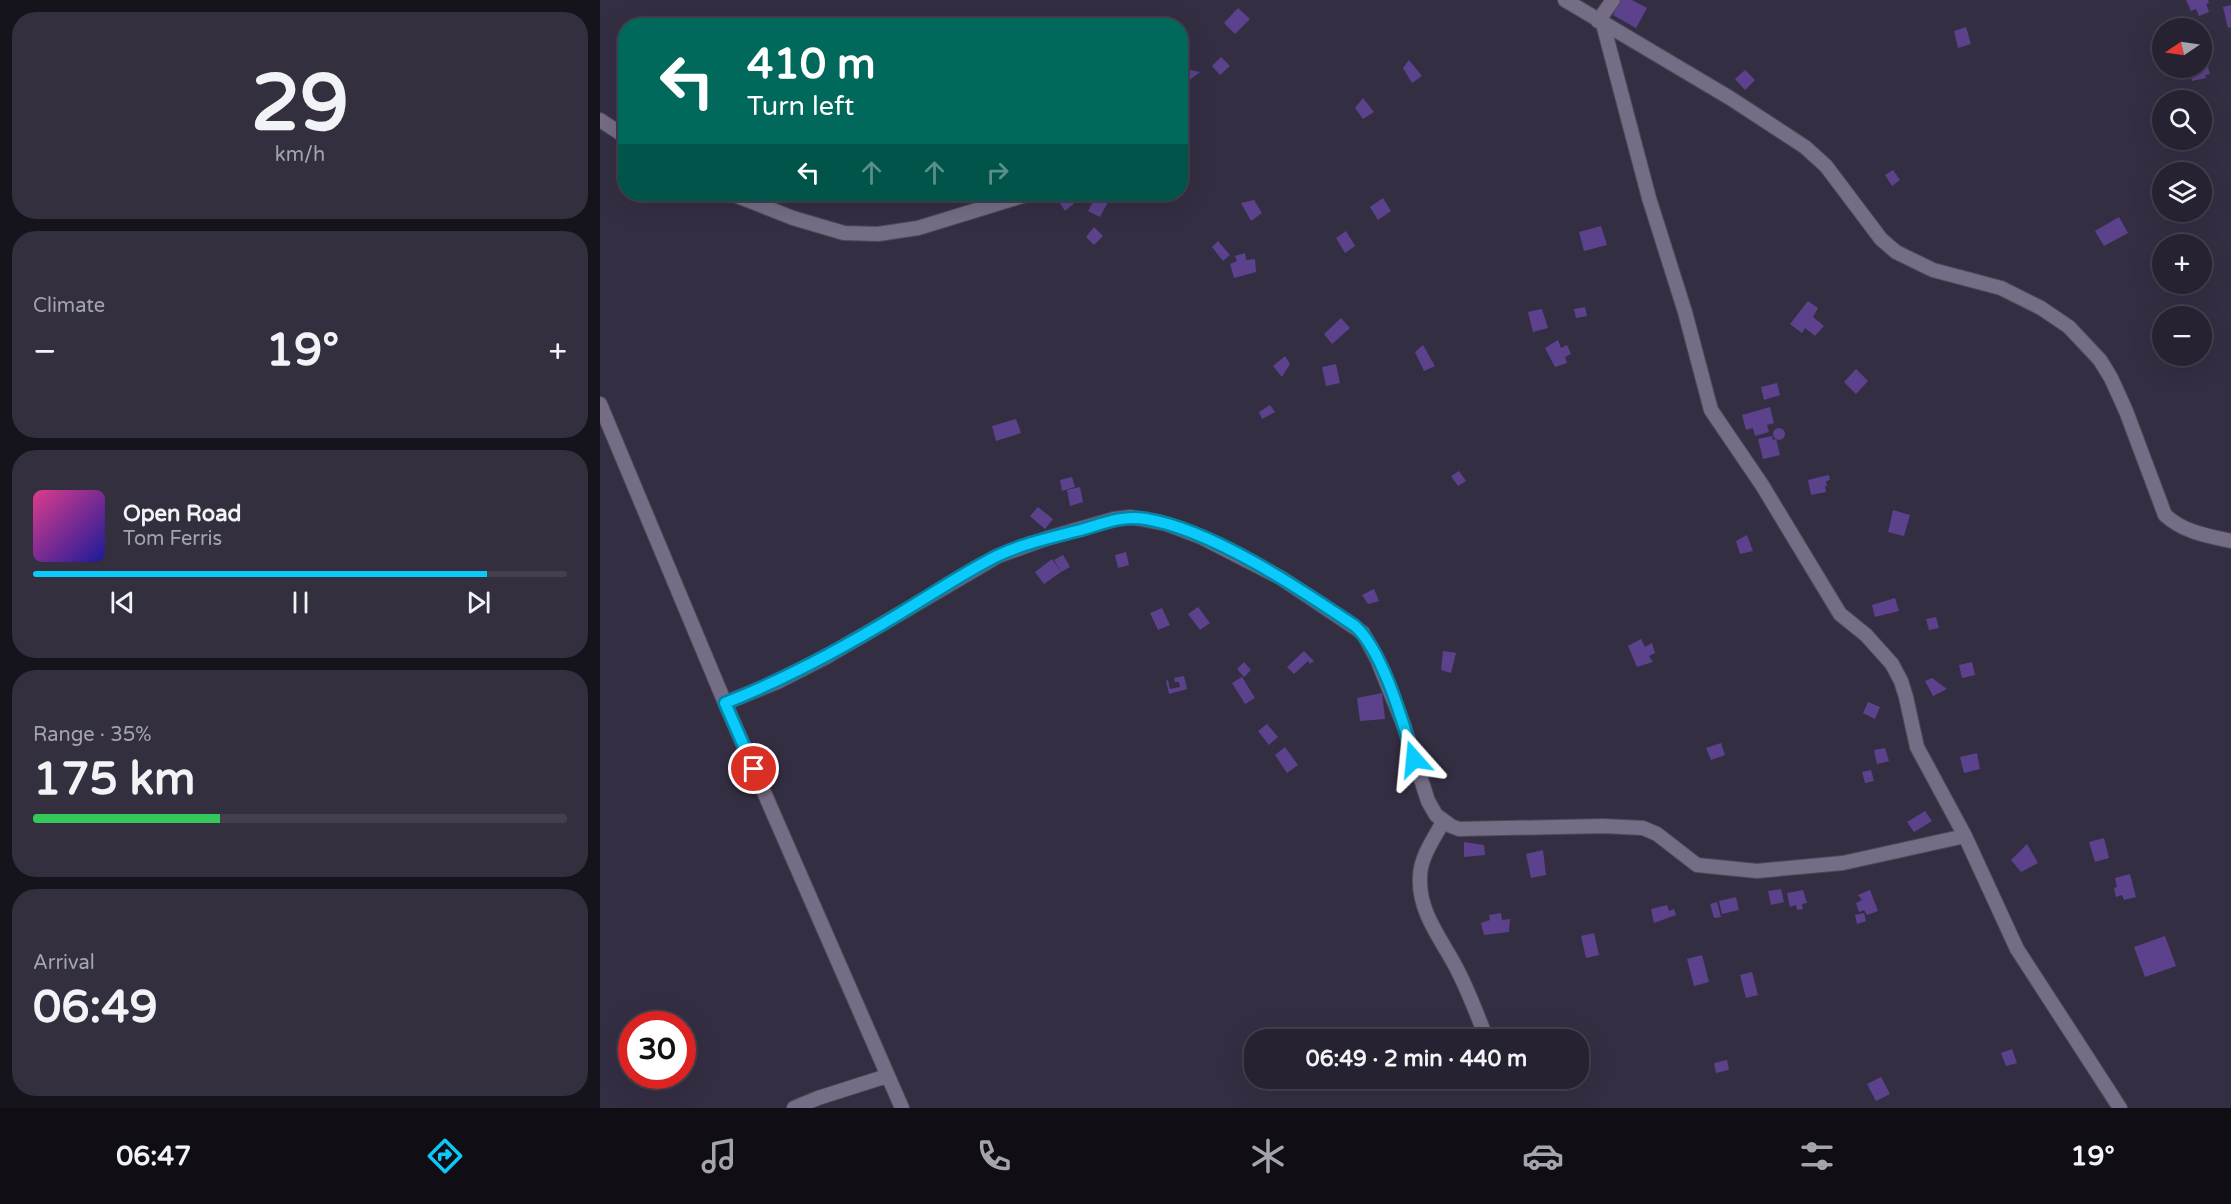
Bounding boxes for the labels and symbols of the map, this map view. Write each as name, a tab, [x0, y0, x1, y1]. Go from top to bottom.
north arrow	[2152, 18, 2212, 78]
position arrow	[1382, 727, 1446, 791]
pin	[728, 743, 779, 794]
speed limit sign: 30	[618, 1011, 696, 1089]

